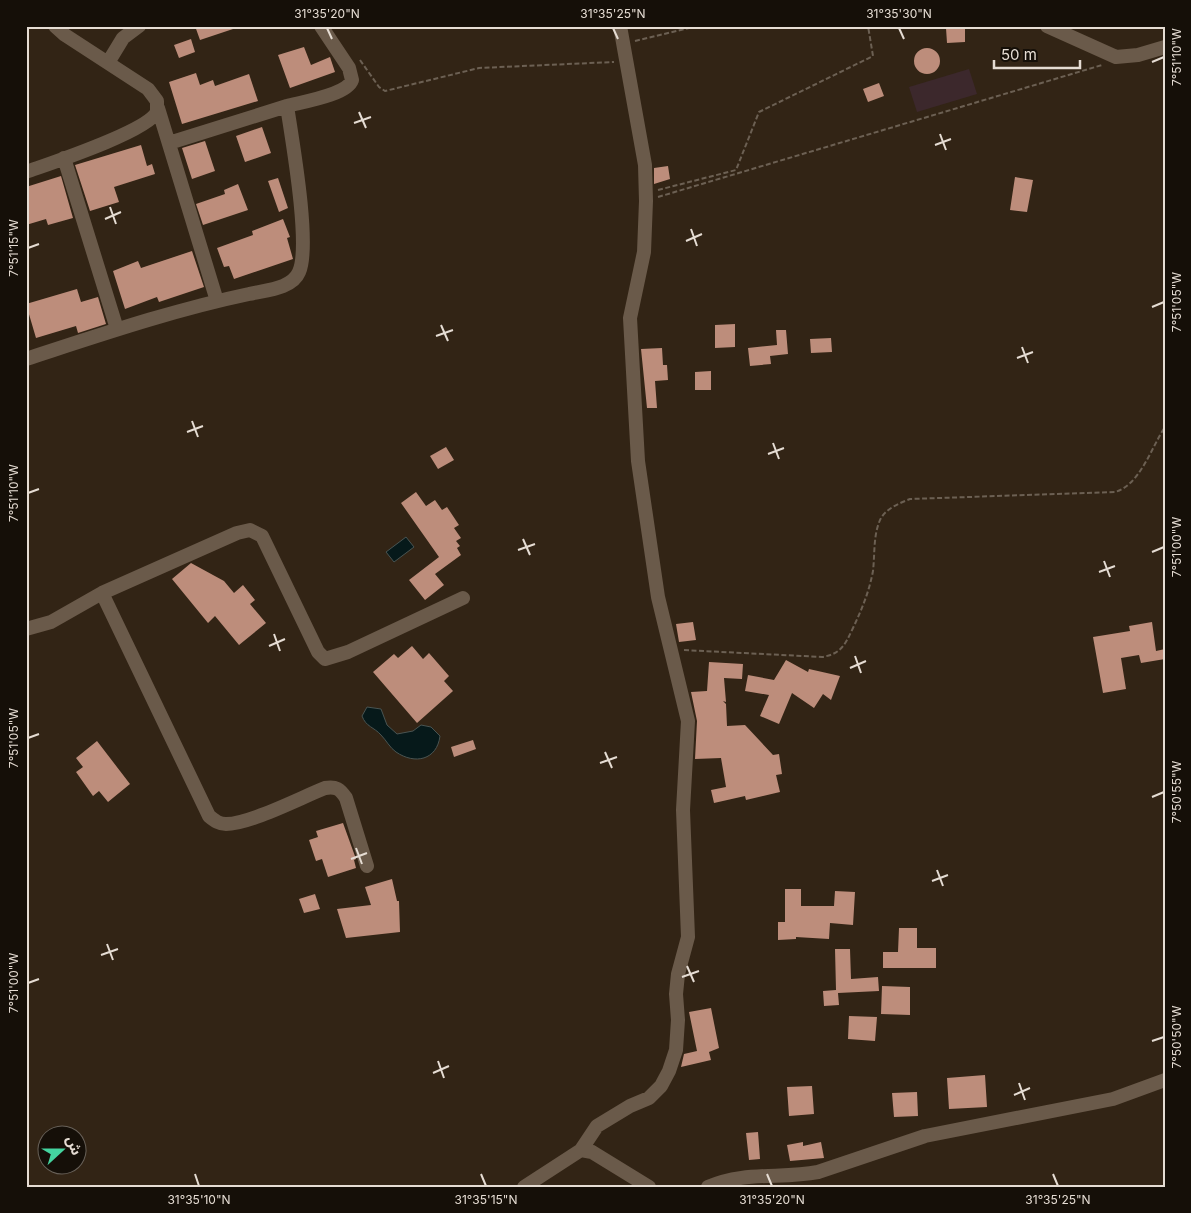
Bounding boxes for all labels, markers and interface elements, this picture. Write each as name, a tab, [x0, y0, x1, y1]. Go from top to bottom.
text: 31°35'20"N	[294, 6, 360, 21]
text: 31°35'25"N	[580, 6, 646, 21]
text: 31°35'30"N	[866, 6, 932, 21]
text: 7°51'10"W	[1169, 28, 1184, 86]
scale bar	[994, 38, 1080, 70]
text: 50 m	[1001, 45, 1037, 64]
text: 7°51'15"W	[6, 219, 21, 277]
text: 7°51'05"W	[1169, 272, 1184, 332]
text: 7°51'10"W	[6, 464, 21, 522]
text: 7°51'00"W	[1169, 517, 1184, 577]
text: 7°51'05"W	[6, 708, 21, 768]
text: 7°50'55"W	[1169, 760, 1184, 823]
text: 7°51'00"W	[6, 953, 21, 1013]
text: 7°50'50"W	[1169, 1005, 1184, 1069]
north arrow	[38, 1126, 88, 1176]
text: ش	[63, 1133, 86, 1157]
text: 31°35'10"N	[167, 1192, 231, 1207]
text: 31°35'15"N	[455, 1192, 517, 1207]
text: 31°35'20"N	[739, 1192, 805, 1207]
text: 31°35'25"N	[1025, 1192, 1091, 1207]

